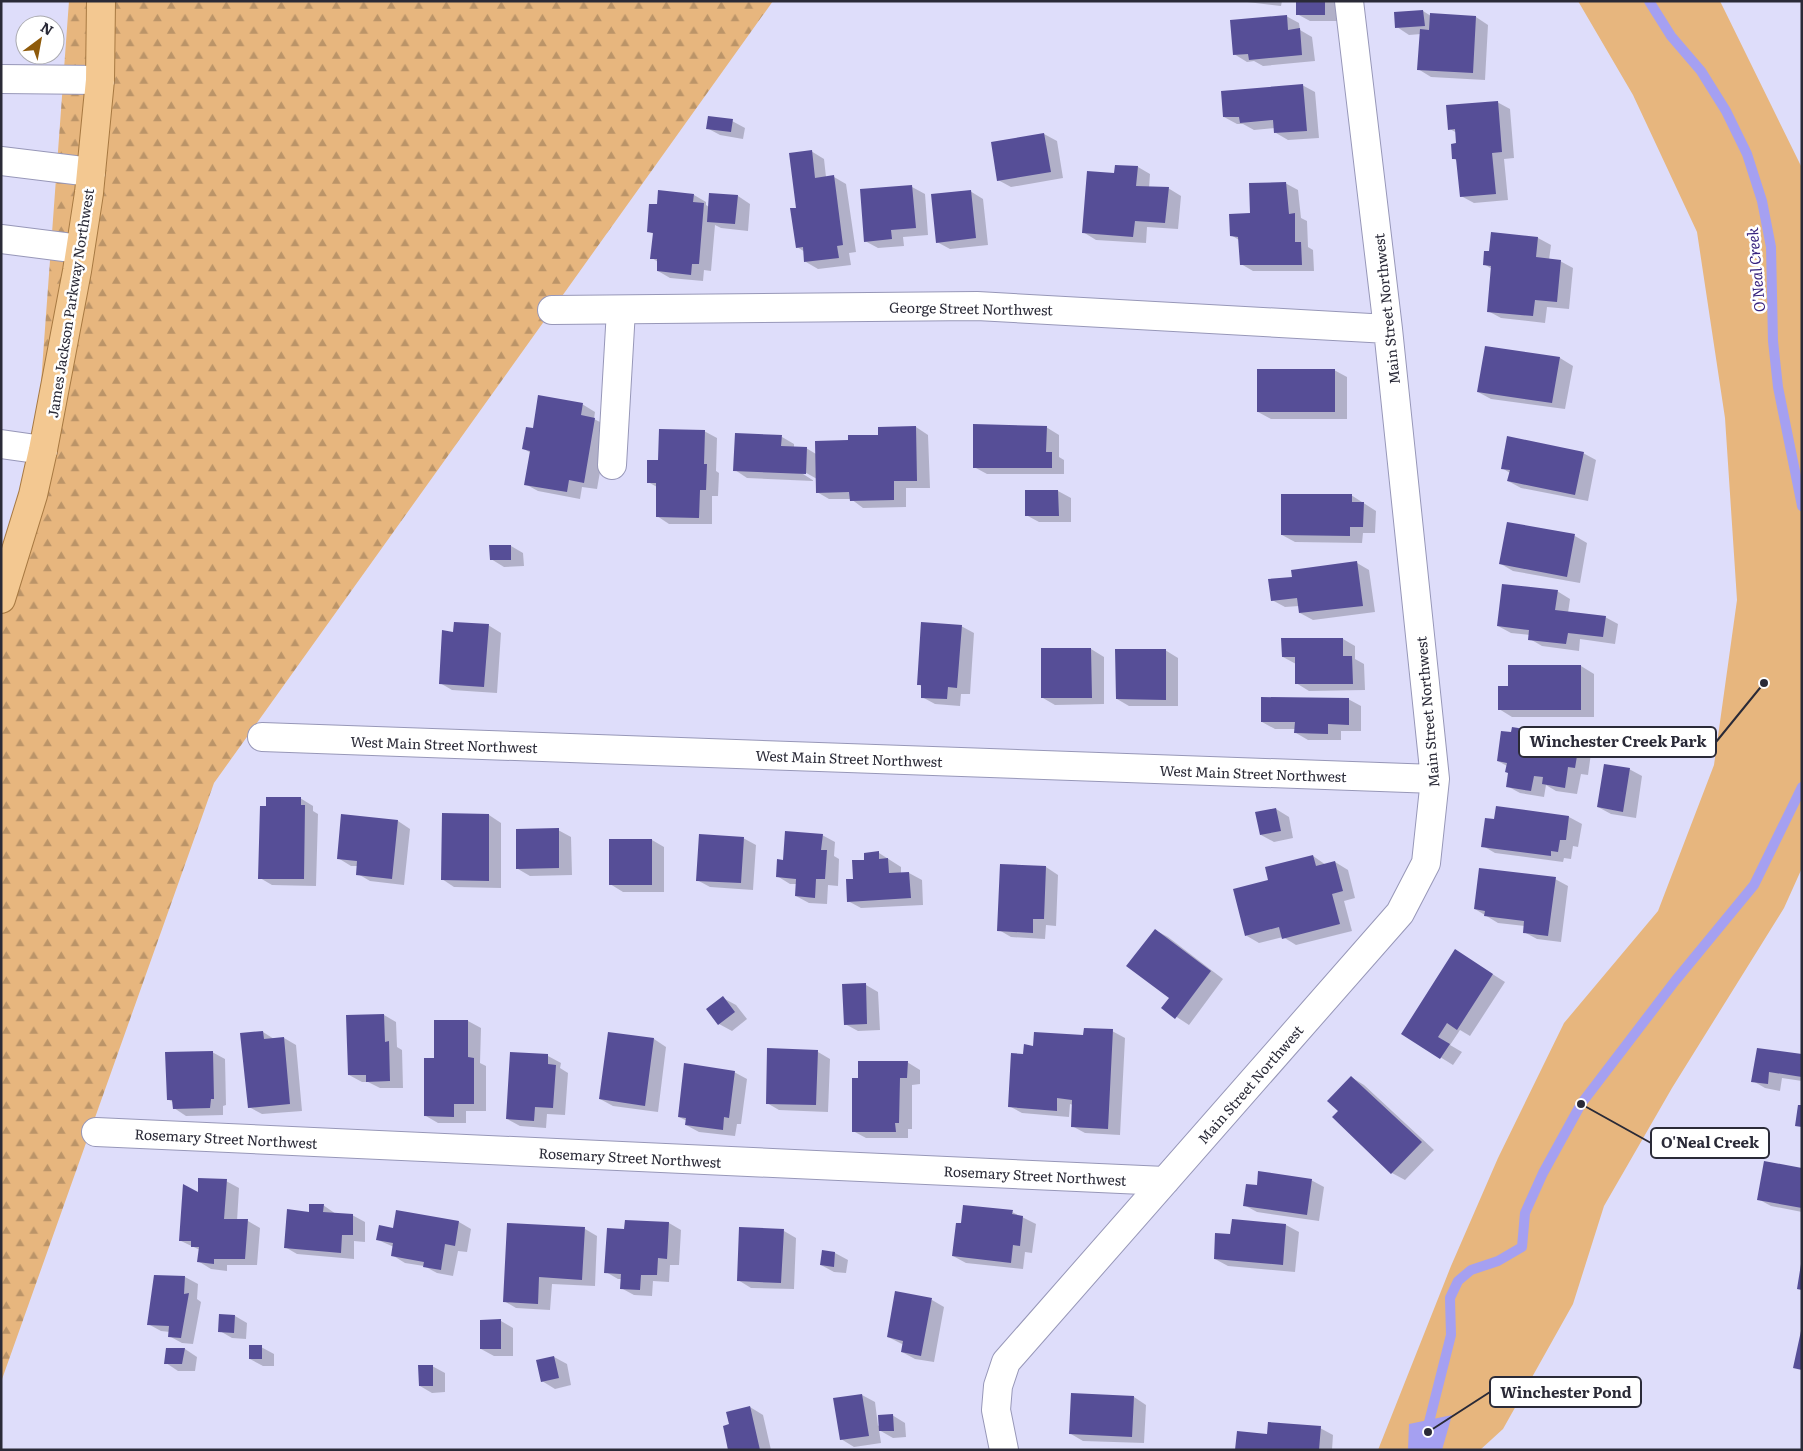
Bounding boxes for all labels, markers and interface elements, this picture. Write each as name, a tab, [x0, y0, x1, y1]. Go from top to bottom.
north arrow	[15, 15, 65, 65]
text: N	[37, 17, 58, 40]
street label: James Jackson Parkway Northwest	[42, 187, 98, 419]
water label: O'Neal Creek	[1740, 226, 1770, 313]
street label: Main Street Northwest	[1368, 232, 1404, 385]
street label: George Street Northwest	[889, 297, 1053, 319]
street label: Main Street Northwest	[1410, 635, 1444, 788]
callout: Winchester Creek Park	[1519, 727, 1716, 757]
text: Winchester Creek Park	[1530, 729, 1707, 752]
street label: West Main Street Northwest	[350, 731, 538, 757]
street label: West Main Street Northwest	[755, 745, 943, 771]
street label: West Main Street Northwest	[1159, 760, 1347, 786]
street label: Main Street Northwest	[1193, 1020, 1308, 1148]
street label: Rosemary Street Northwest	[134, 1123, 318, 1153]
callout: O'Neal Creek	[1651, 1128, 1769, 1158]
text: O'Neal Creek	[1661, 1130, 1760, 1153]
street label: Rosemary Street Northwest	[538, 1142, 722, 1172]
street label: Rosemary Street Northwest	[943, 1160, 1127, 1190]
callout: Winchester Pond	[1490, 1377, 1641, 1407]
text: Winchester Pond	[1500, 1380, 1632, 1403]

